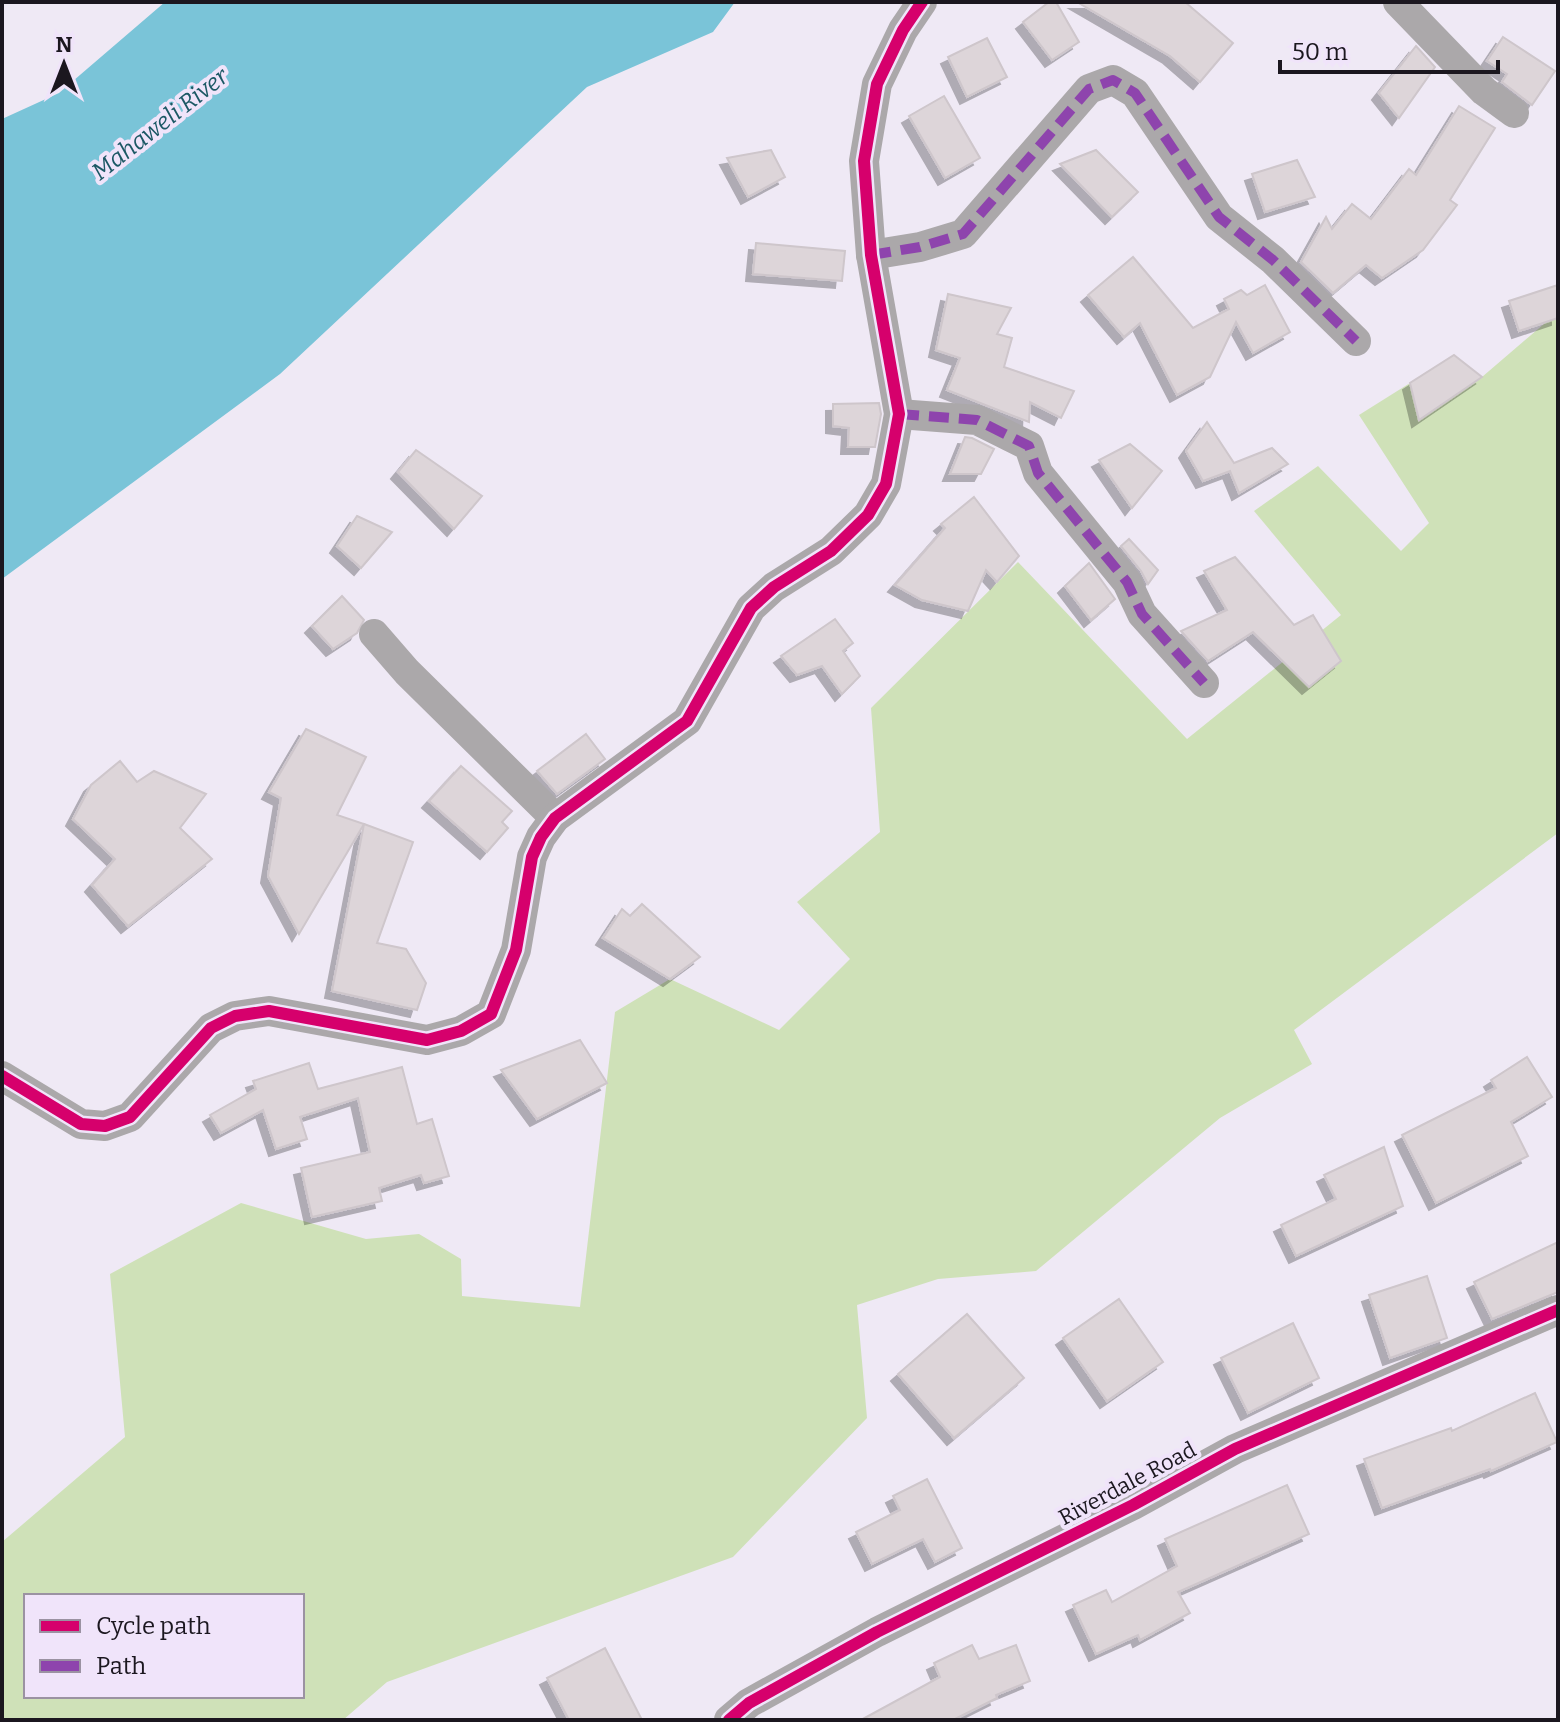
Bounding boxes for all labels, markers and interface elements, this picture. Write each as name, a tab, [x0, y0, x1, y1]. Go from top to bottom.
north arrow	[24, 24, 104, 104]
scale bar	[1280, 24, 1498, 74]
text: N	[56, 31, 73, 58]
text: 50 m	[1292, 38, 1348, 66]
water label: Mahaweli River	[86, 61, 235, 186]
street label: Riverdale Road	[1054, 1436, 1201, 1531]
legend	[24, 1594, 304, 1698]
text: Cycle path	[96, 1612, 211, 1640]
text: Path	[96, 1652, 146, 1680]

